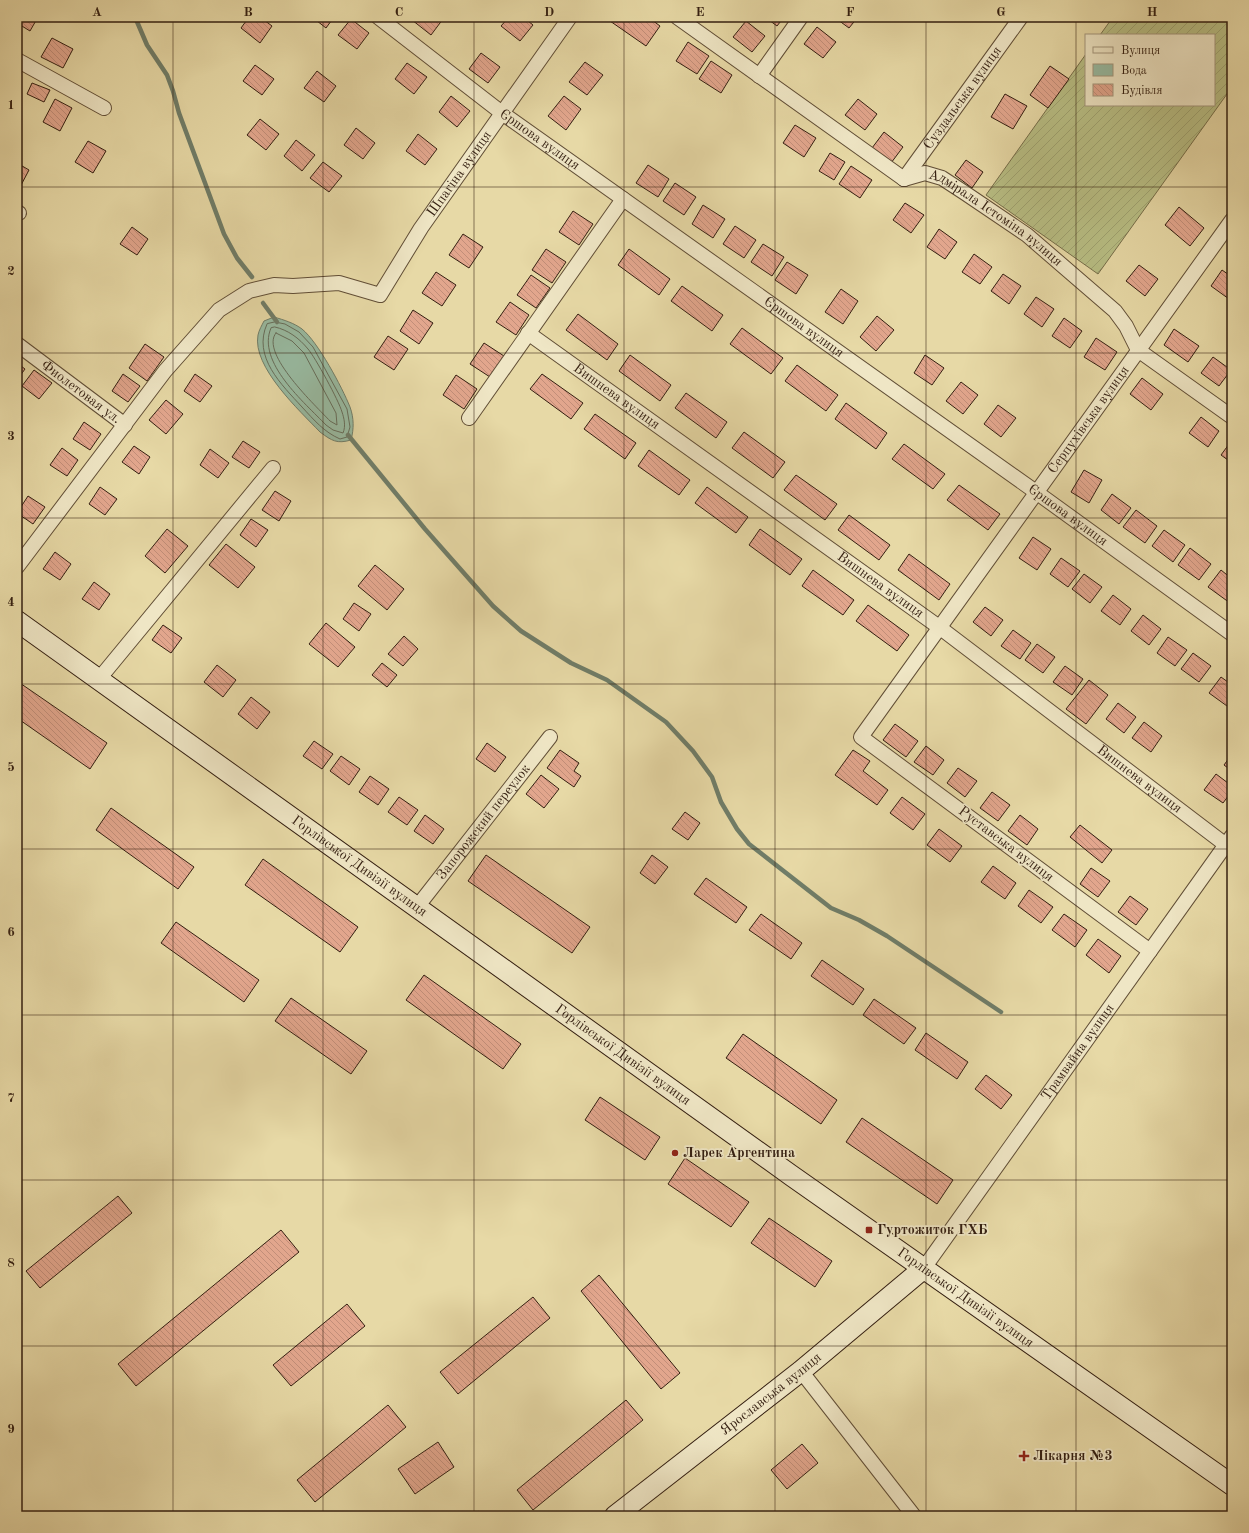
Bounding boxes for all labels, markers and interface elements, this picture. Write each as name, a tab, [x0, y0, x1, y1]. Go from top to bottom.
text: A	[92, 6, 102, 19]
text: B	[243, 6, 253, 19]
text: C	[395, 6, 403, 19]
text: D	[544, 6, 554, 19]
text: E	[696, 6, 705, 19]
text: F	[846, 6, 855, 19]
text: G	[996, 6, 1006, 19]
text: H	[1147, 6, 1158, 19]
legend	[1085, 34, 1215, 106]
street label: Суздальська вулиця	[921, 44, 1004, 152]
text: Вулиця	[1121, 45, 1160, 57]
text: Вода	[1121, 65, 1147, 77]
text: Будівля	[1121, 84, 1163, 97]
text: 1	[7, 99, 15, 112]
street label: Єршова вулиця	[497, 107, 582, 173]
street label: Шпагіна вулиця	[424, 128, 494, 219]
street label: Адмірала Істоміна вулиця	[927, 167, 1065, 269]
text: 2	[7, 265, 15, 278]
street label: Єршова вулиця	[761, 294, 846, 360]
street label: Фиолетовая ул.	[38, 358, 124, 426]
street label: Вишнева вулиця	[571, 361, 662, 432]
street label: Серпухівська вулиця	[1045, 363, 1132, 476]
text: 3	[7, 430, 15, 443]
street label: Єршова вулиця	[1026, 482, 1110, 548]
street label: Вишнева вулиця	[834, 549, 926, 620]
text: 4	[7, 596, 15, 609]
street label: Вишнева вулиця	[1094, 743, 1184, 816]
text: 5	[7, 761, 15, 774]
street label: Запорожский переулок	[434, 762, 533, 882]
street label: Руставська вулиця	[956, 804, 1056, 884]
street label: Горлівської Дивізії вулиця	[289, 813, 430, 919]
text: 6	[7, 926, 15, 939]
street label: Трамвайна вулиця	[1039, 1001, 1117, 1103]
street label: Горлівської Дивізії вулиця	[552, 1002, 693, 1108]
text: 7	[7, 1092, 15, 1105]
place label: Ларек Аргентина	[683, 1146, 795, 1160]
marker: Ларек Аргентина	[670, 1148, 680, 1158]
place label: Гуртожиток ГХБ	[877, 1223, 988, 1237]
marker: Гуртожиток ГХБ	[864, 1225, 874, 1235]
street label: Горлівської Дивізії вулиця	[895, 1245, 1036, 1350]
text: 8	[7, 1257, 15, 1270]
street label: Ярославська вулиця	[718, 1350, 824, 1438]
text: 9	[7, 1423, 15, 1436]
place label: Лікарня №3	[1033, 1449, 1113, 1463]
marker: Лікарня №3	[1018, 1450, 1030, 1462]

